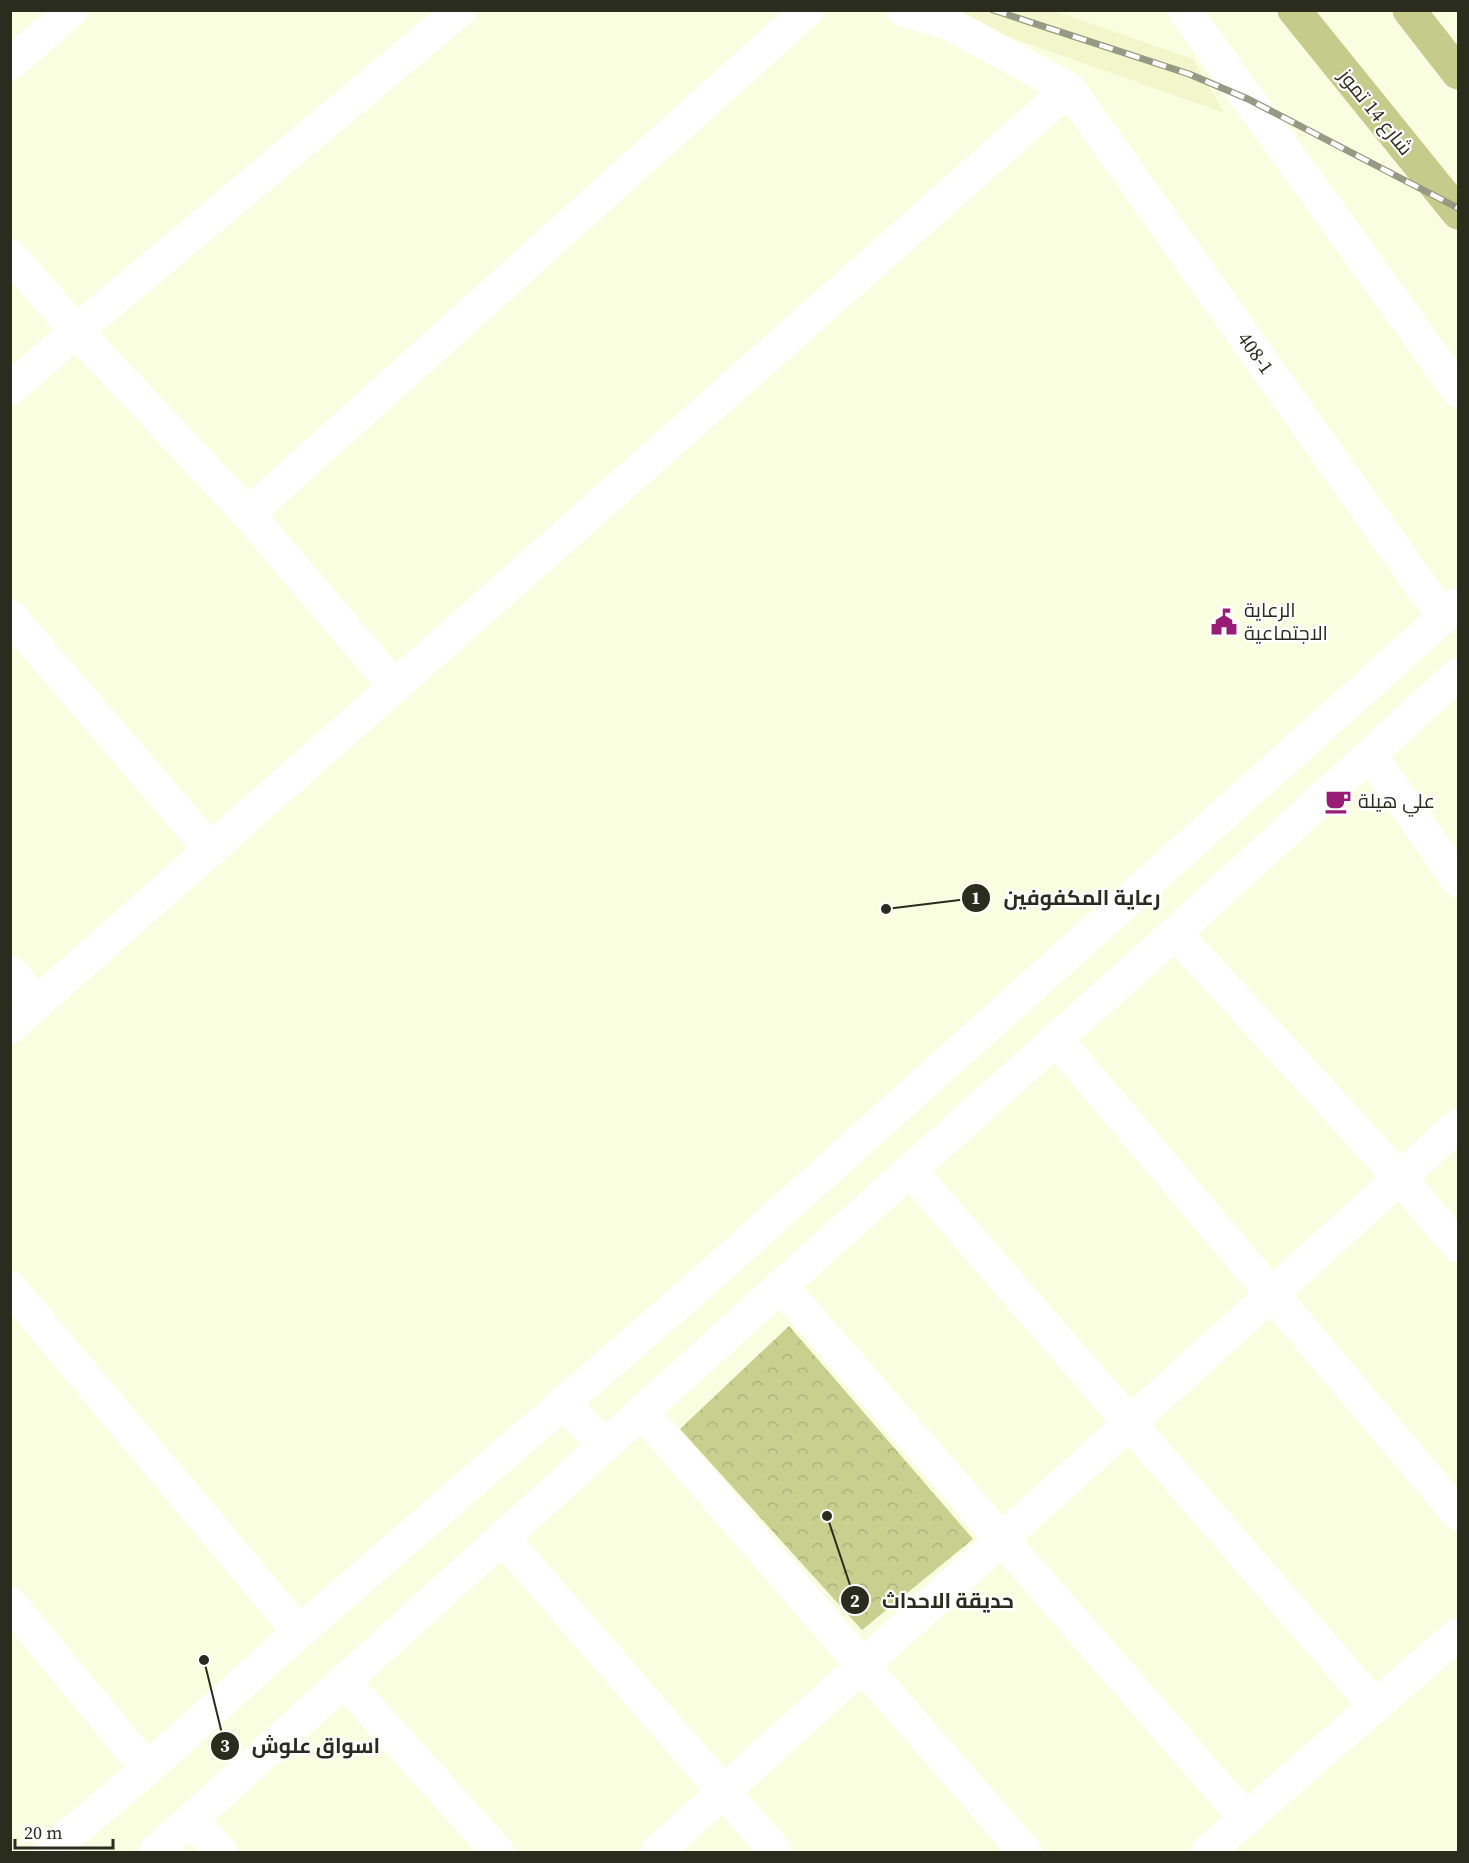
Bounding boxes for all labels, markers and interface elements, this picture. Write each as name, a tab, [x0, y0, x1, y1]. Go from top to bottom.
street label: شارع 14 تموز	[1332, 62, 1420, 161]
street label: 408-1	[1231, 326, 1281, 380]
place label: الرعاية الاجتماعية	[1244, 596, 1328, 647]
public building icon: الرعاية الاجتماعية	[1209, 607, 1239, 637]
cafe icon: علي هيلة	[1323, 786, 1353, 816]
place label: علي هيلة	[1358, 787, 1435, 817]
callout: رعاية المكفوفين	[961, 878, 1172, 917]
text: رعاية المكفوفين	[1004, 883, 1160, 912]
text: 1	[971, 885, 981, 910]
callout: حديقة الاحداث	[840, 1581, 1026, 1620]
text: حديقة الاحداث	[882, 1586, 1014, 1615]
text: 2	[850, 1588, 860, 1613]
callout: اسواق علوش	[210, 1726, 392, 1765]
text: اسواق علوش	[252, 1731, 380, 1760]
text: 3	[220, 1733, 230, 1758]
scale bar	[15, 1812, 112, 1850]
text: 20 m	[24, 1820, 62, 1845]

